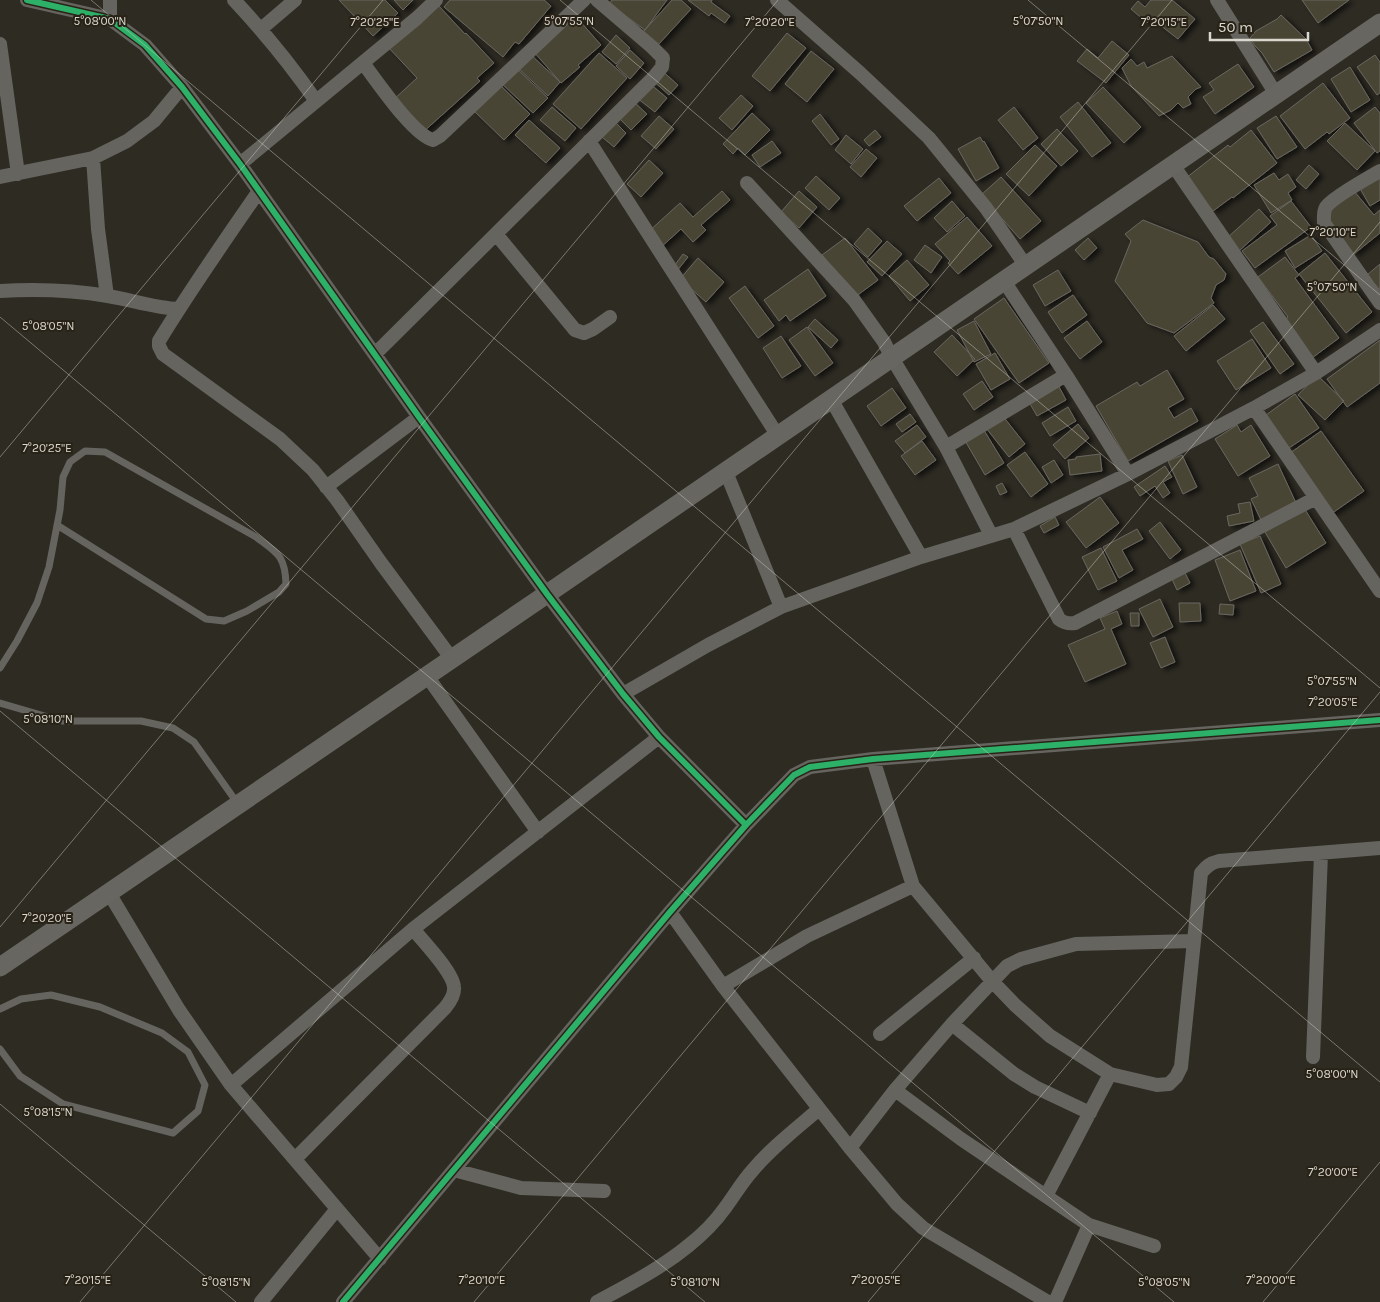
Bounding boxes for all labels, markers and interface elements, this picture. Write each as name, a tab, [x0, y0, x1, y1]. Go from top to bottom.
scale bar	[1210, 10, 1308, 42]
text: 5°08'00"N	[73, 14, 127, 28]
text: 5°07'55"N	[544, 14, 594, 28]
text: 5°07'50"N	[1012, 14, 1064, 28]
text: 7°20'25"E	[350, 15, 400, 29]
text: 7°20'20"E	[745, 15, 795, 29]
text: 7°20'15"E	[1141, 15, 1187, 29]
text: 50 m	[1218, 18, 1253, 36]
text: 7°20'10"E	[1310, 225, 1356, 239]
text: 5°07'50"N	[1306, 280, 1358, 294]
text: 5°08'05"N	[22, 319, 74, 333]
text: 7°20'25"E	[22, 441, 72, 455]
text: 5°07'55"N	[1307, 674, 1357, 688]
text: 7°20'05"E	[1308, 695, 1358, 709]
text: 5°08'10"N	[23, 712, 73, 726]
text: 7°20'20"E	[22, 911, 72, 925]
text: 5°08'00"N	[1305, 1067, 1359, 1081]
text: 5°08'15"N	[23, 1105, 73, 1119]
text: 7°20'00"E	[1308, 1165, 1358, 1179]
text: 7°20'15"E	[65, 1273, 111, 1287]
text: 7°20'10"E	[459, 1273, 505, 1287]
text: 7°20'05"E	[851, 1273, 901, 1287]
text: 7°20'00"E	[1246, 1273, 1296, 1287]
text: 5°08'15"N	[201, 1275, 251, 1289]
text: 5°08'10"N	[670, 1275, 720, 1289]
text: 5°08'05"N	[1138, 1275, 1190, 1289]

